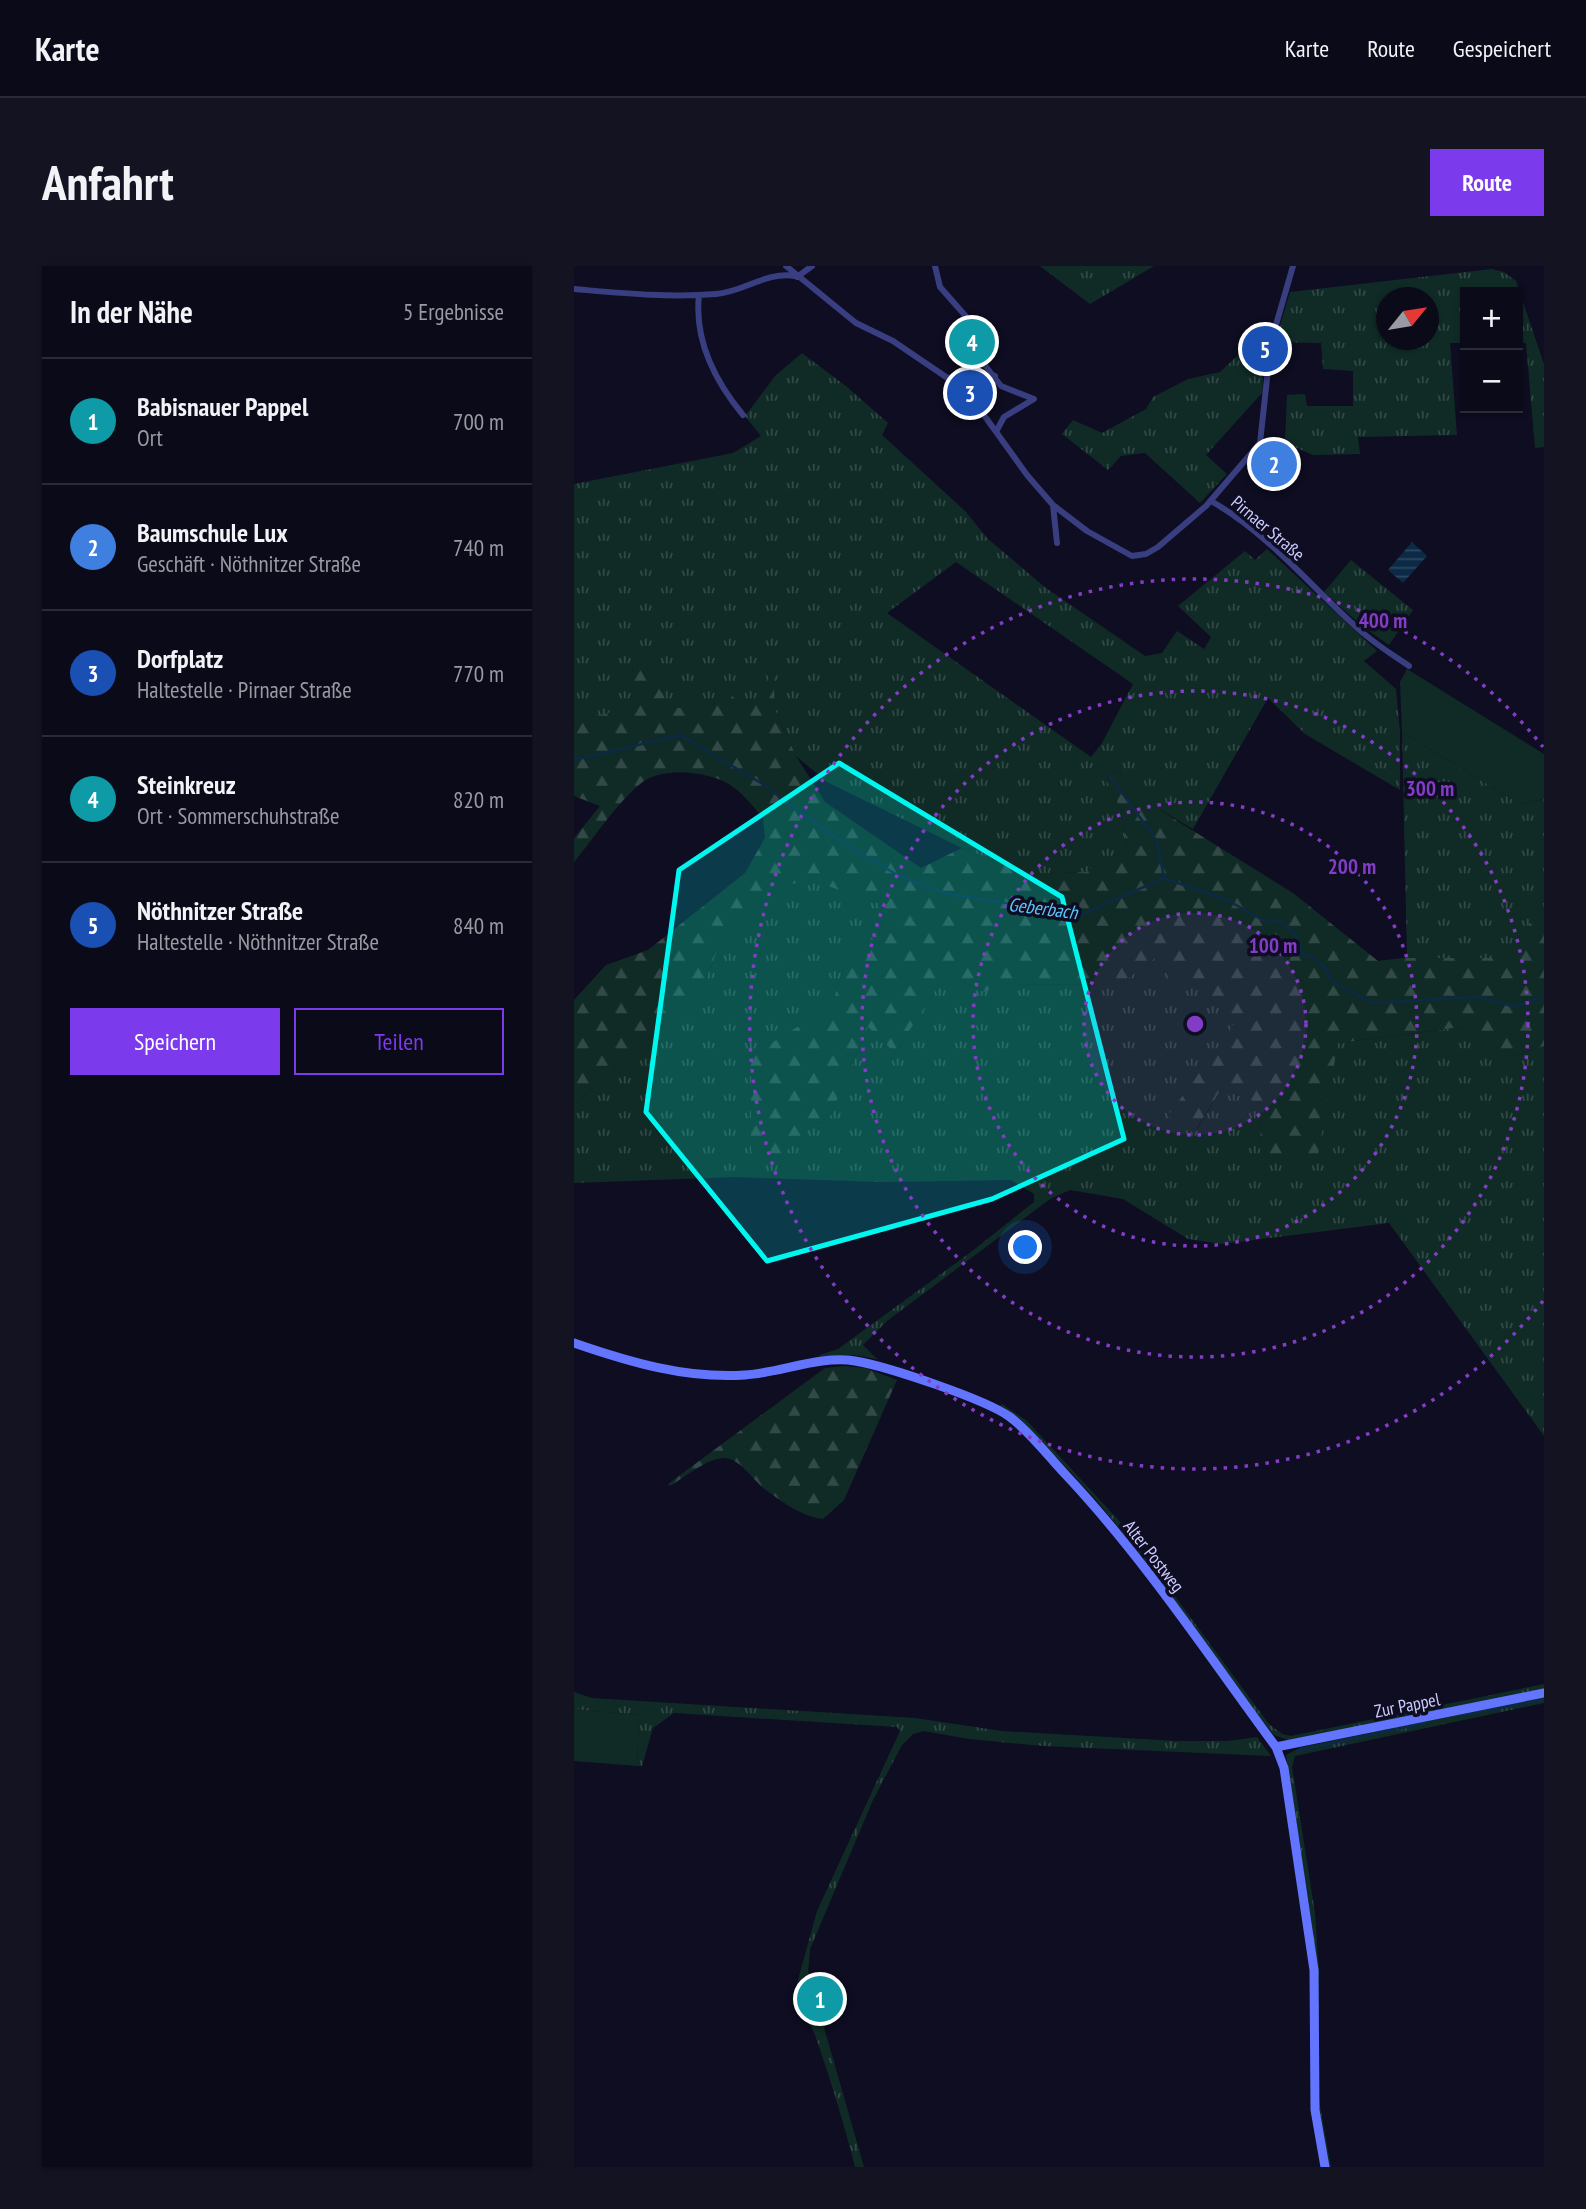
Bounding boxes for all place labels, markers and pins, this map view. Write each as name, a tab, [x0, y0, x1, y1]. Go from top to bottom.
pin: 4	[949, 316, 995, 368]
pin: 5	[1242, 323, 1288, 375]
pin: 3	[947, 367, 993, 419]
pin: 2	[1251, 438, 1297, 490]
centre of rings	[1183, 1012, 1207, 1036]
pin: 1	[797, 1973, 843, 2025]

